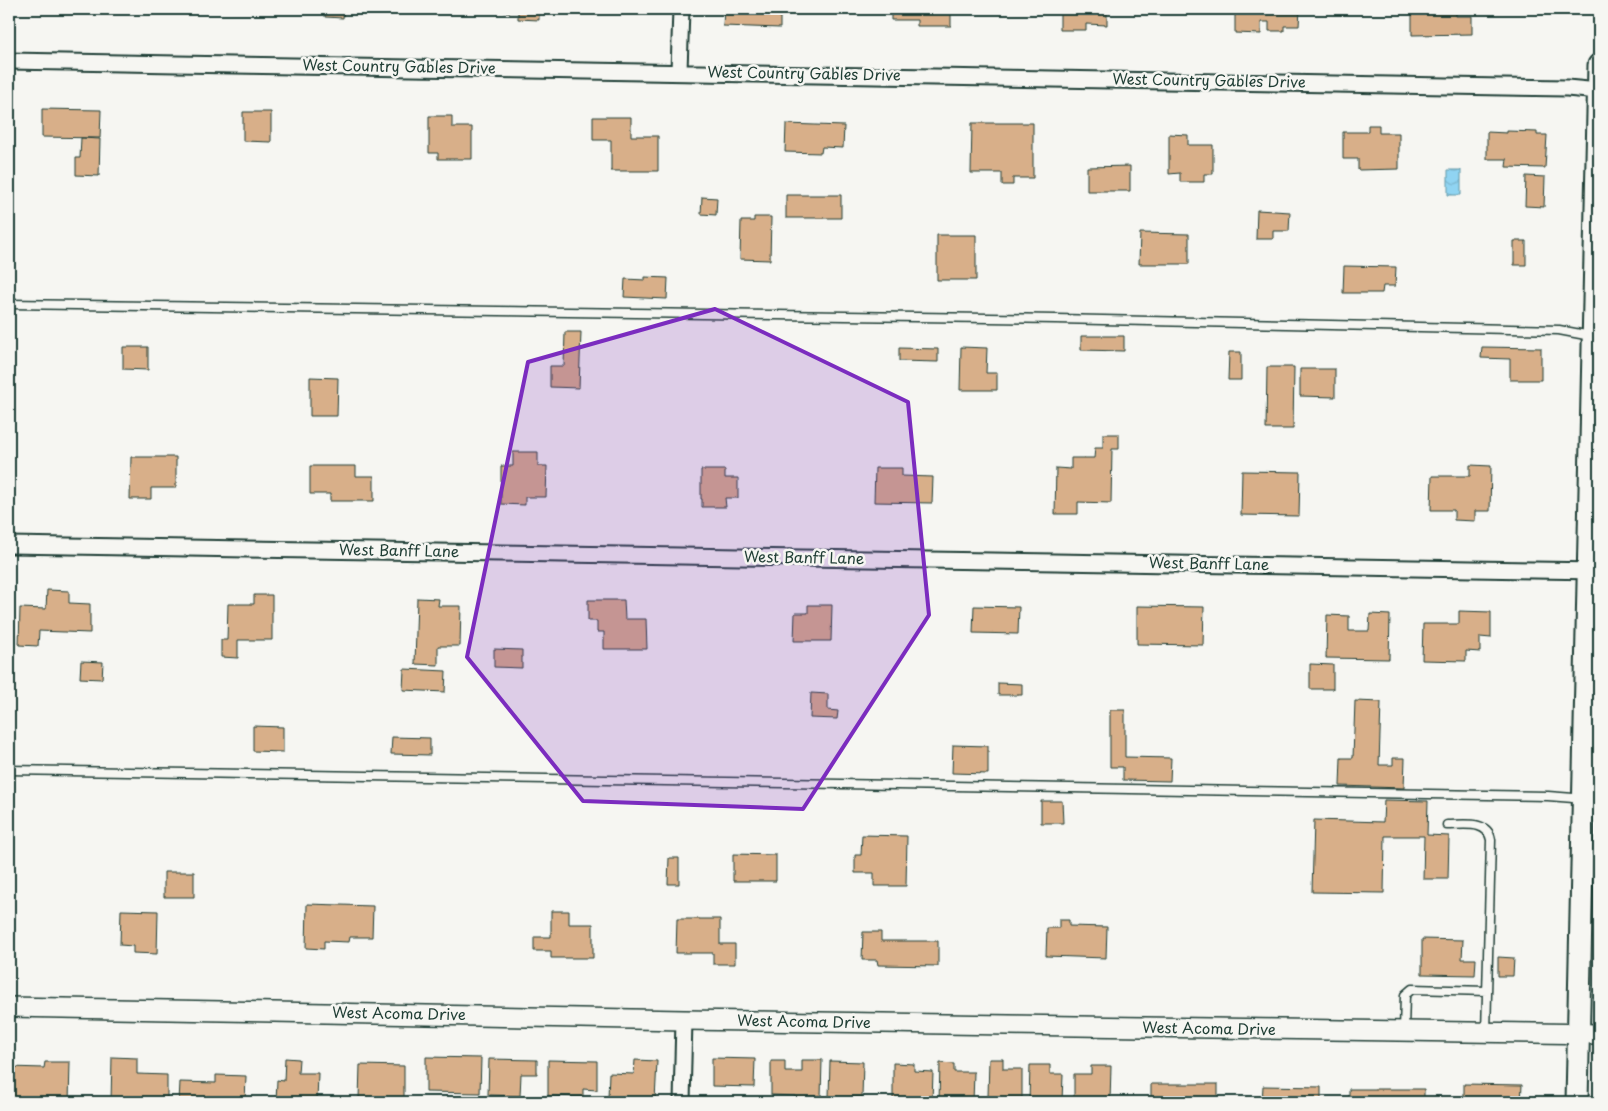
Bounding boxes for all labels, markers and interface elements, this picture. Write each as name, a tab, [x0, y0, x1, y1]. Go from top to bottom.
street label: West Country Gables Drive	[302, 52, 496, 79]
street label: West Country Gables Drive	[707, 59, 901, 86]
street label: West Country Gables Drive	[1112, 66, 1306, 93]
street label: West Banff Lane	[339, 537, 459, 562]
street label: West Banff Lane	[744, 544, 864, 569]
street label: West Banff Lane	[1149, 550, 1269, 575]
street label: West Acoma Drive	[332, 1000, 466, 1025]
street label: West Acoma Drive	[737, 1008, 871, 1033]
street label: West Acoma Drive	[1142, 1015, 1276, 1040]

